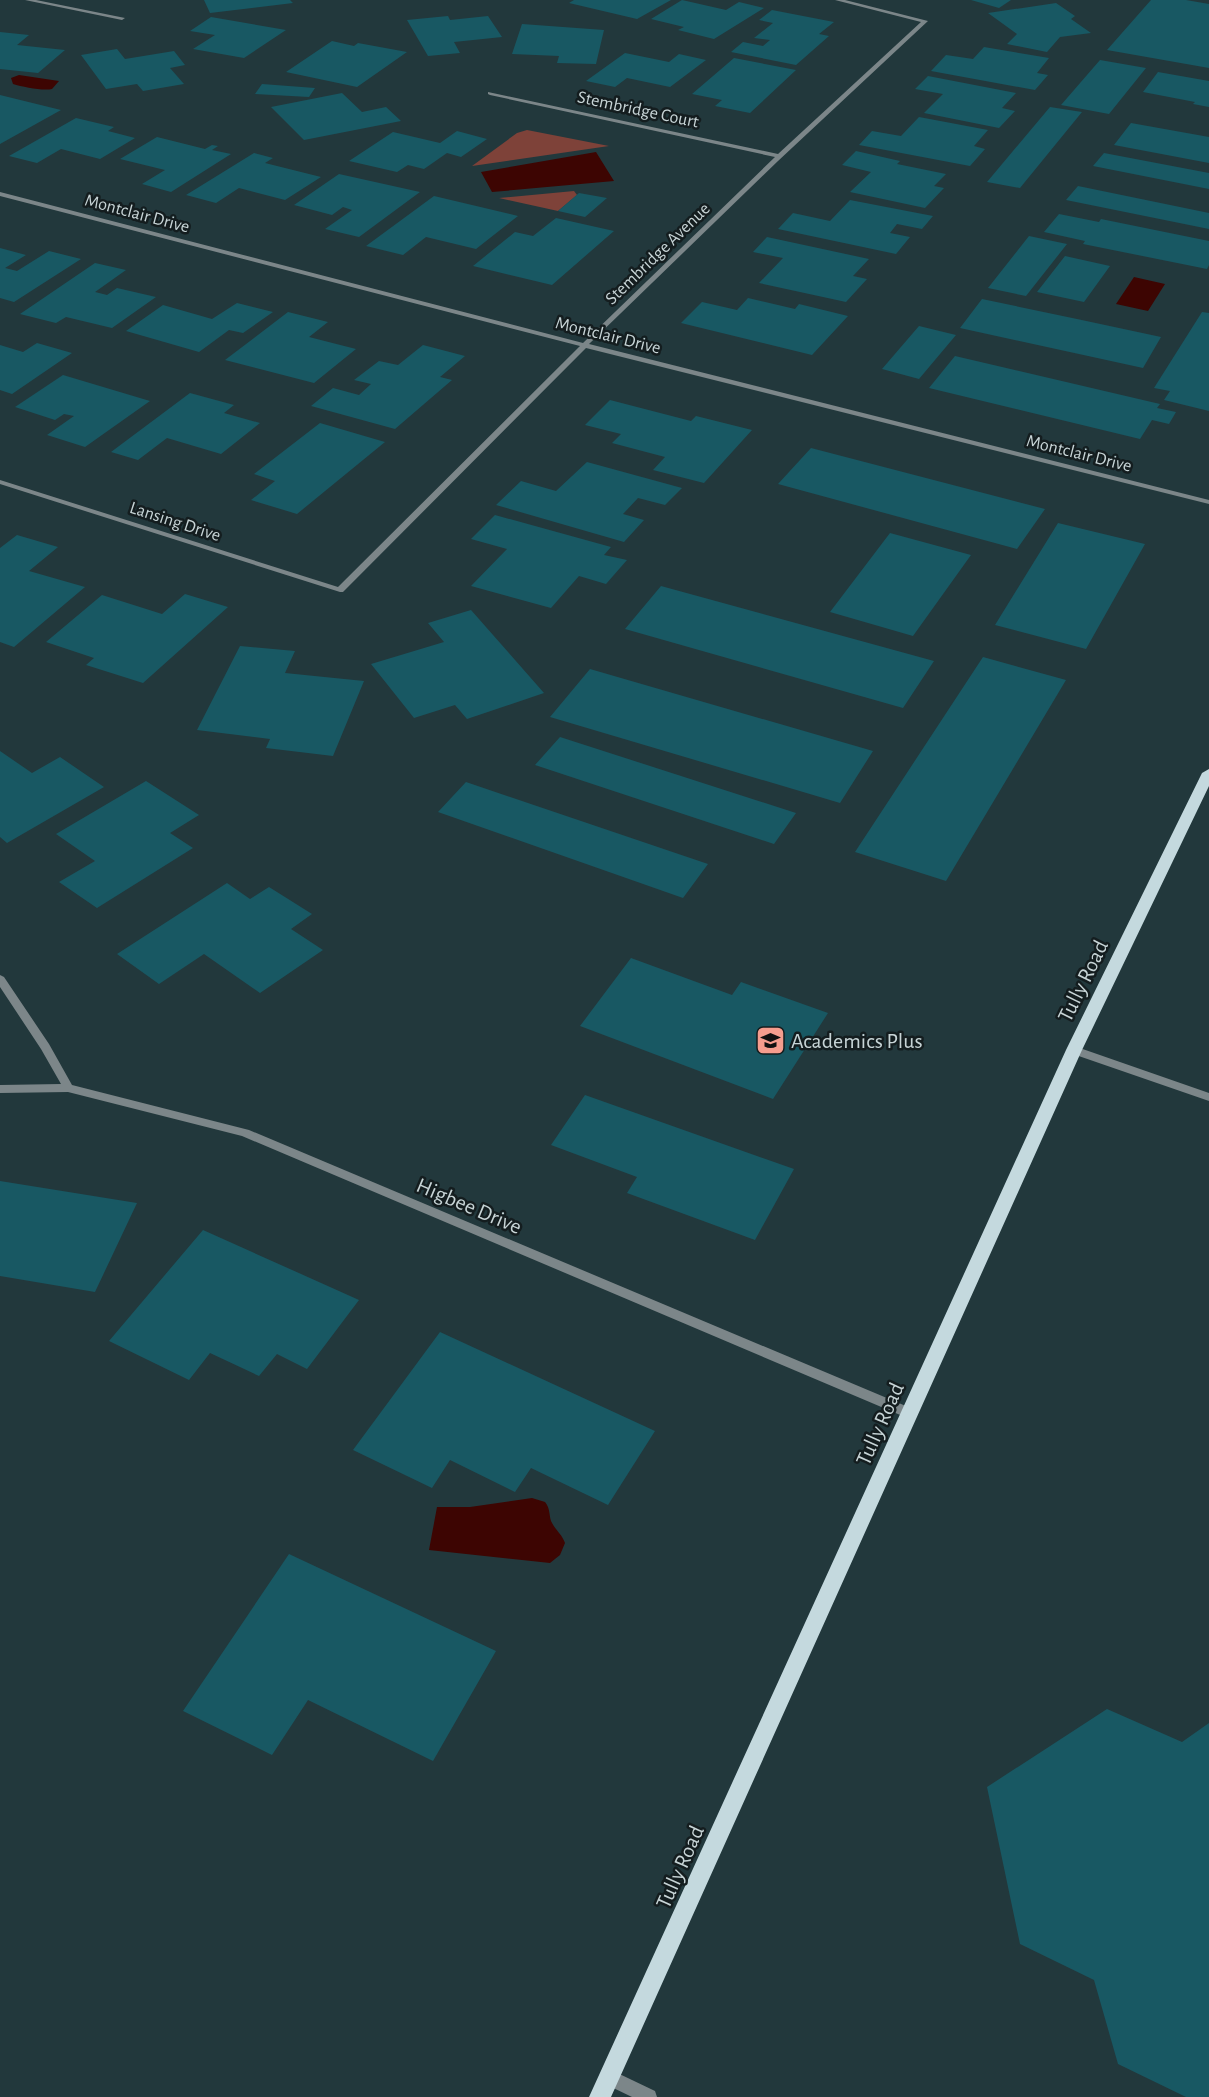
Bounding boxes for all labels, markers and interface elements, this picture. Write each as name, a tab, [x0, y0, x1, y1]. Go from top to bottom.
street label: Stembridge Court	[576, 88, 701, 132]
street label: Montclair Drive	[83, 191, 191, 237]
street label: Stembridge Avenue	[602, 200, 714, 308]
street label: Montclair Drive	[554, 314, 662, 358]
street label: Montclair Drive	[1025, 432, 1133, 476]
street label: Lansing Drive	[127, 499, 223, 545]
street label: Tully Road	[1054, 937, 1112, 1025]
school or university icon: Academics Plus	[754, 1025, 786, 1057]
place label: Academics Plus	[791, 1030, 923, 1052]
street label: Higbee Drive	[413, 1174, 525, 1238]
street label: Tully Road	[852, 1379, 908, 1469]
street label: Tully Road	[652, 1822, 708, 1912]

